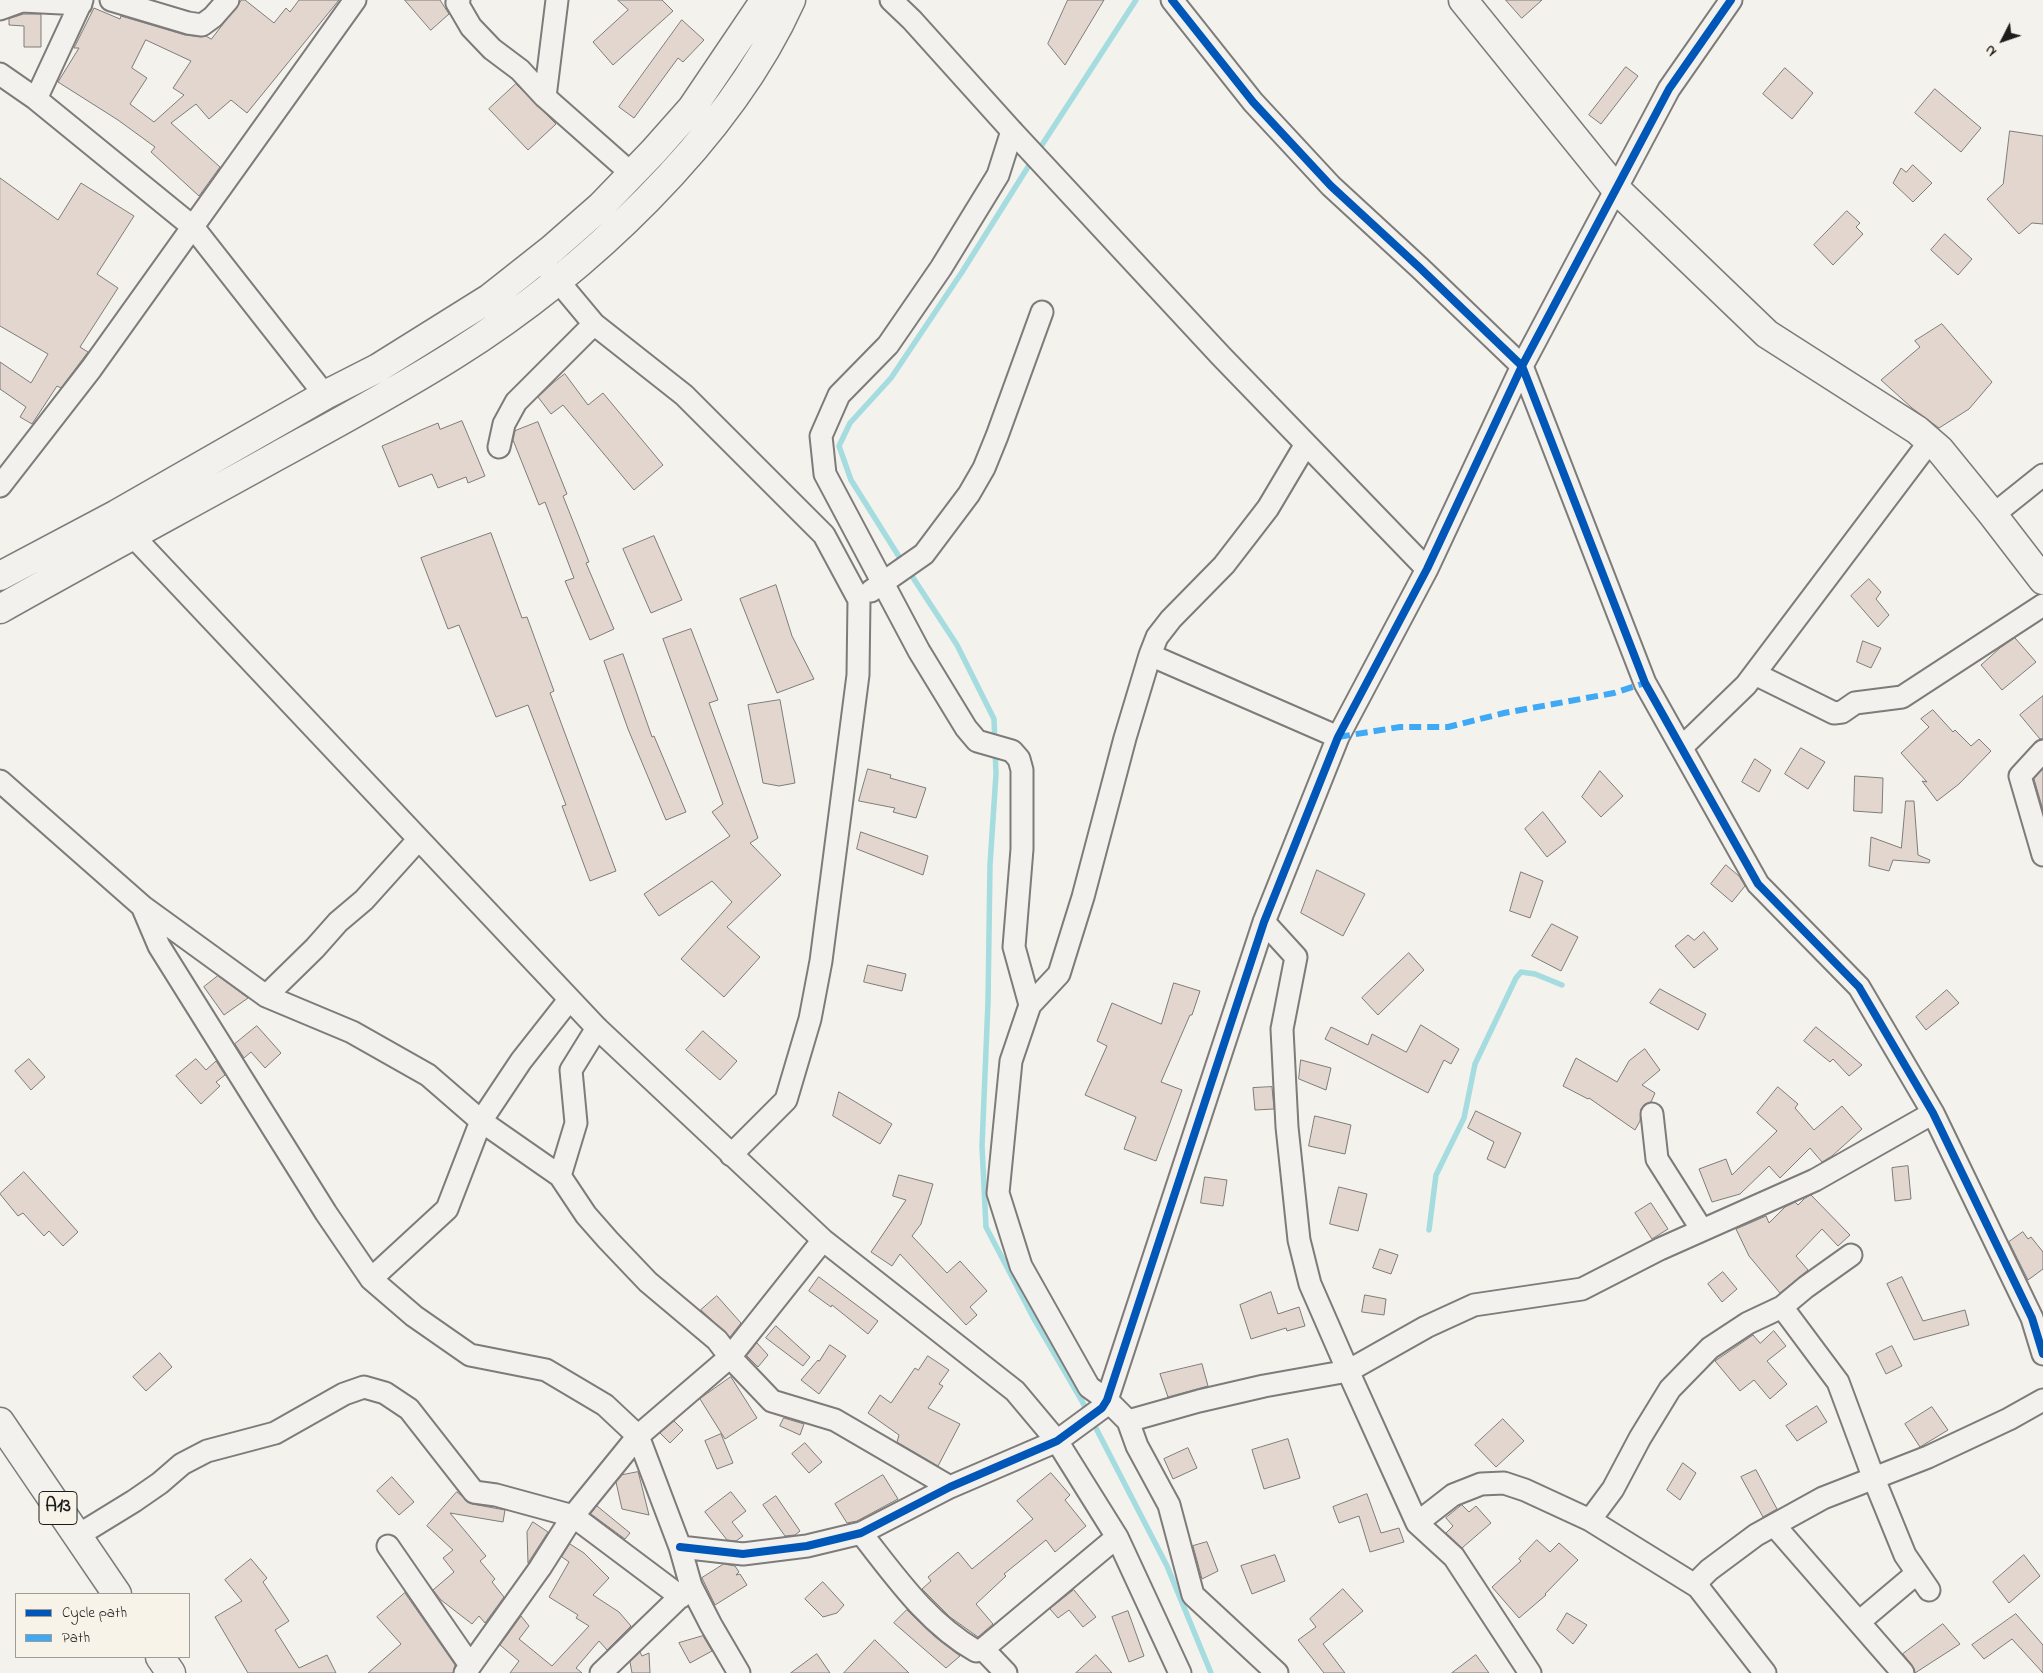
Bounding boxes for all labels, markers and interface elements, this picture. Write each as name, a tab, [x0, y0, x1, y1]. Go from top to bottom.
north arrow	[1978, 15, 2028, 65]
text: N	[1980, 40, 2002, 61]
road number: A13	[39, 1492, 77, 1525]
legend	[15, 1593, 190, 1658]
text: Cycle path	[62, 1602, 127, 1624]
text: Path	[62, 1627, 90, 1649]

